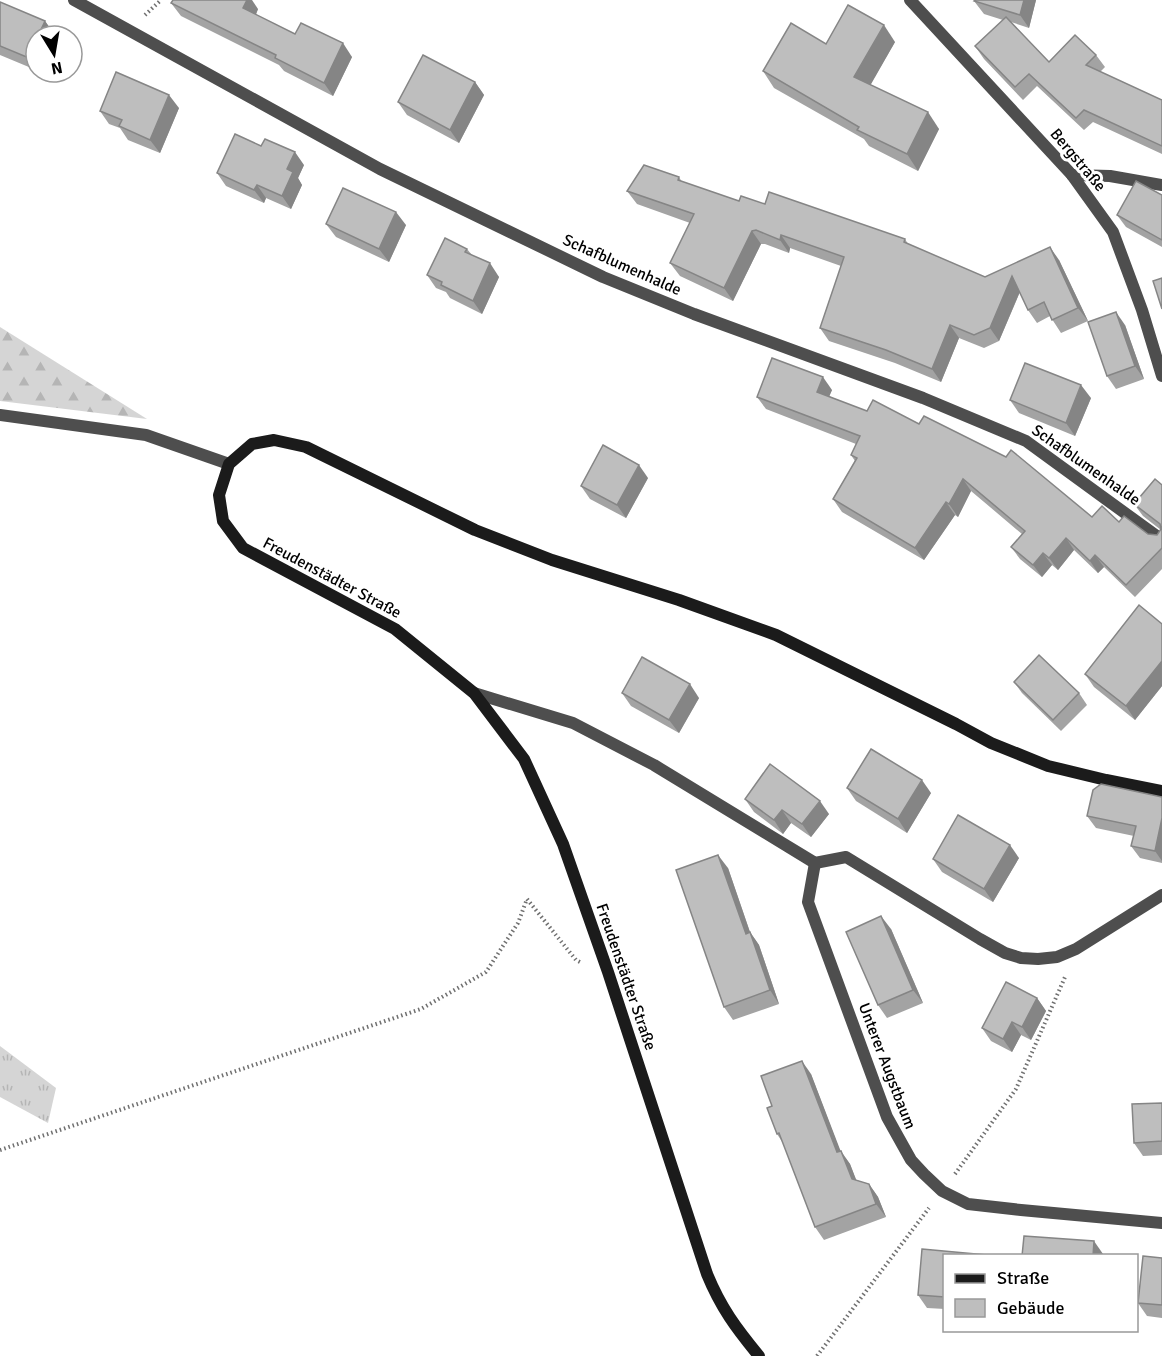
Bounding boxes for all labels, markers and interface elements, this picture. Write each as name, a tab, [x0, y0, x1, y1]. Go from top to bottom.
north arrow	[24, 24, 84, 84]
text: N	[49, 57, 64, 79]
street label: Bergstraße	[1046, 124, 1110, 196]
street label: Schafblumenhalde	[560, 230, 684, 300]
street label: Schafblumenhalde	[1028, 420, 1144, 510]
street label: Freudenstädter Straße	[259, 533, 405, 623]
street label: Freudenstädter Straße	[591, 901, 661, 1053]
street label: Unterer Augstbaum	[854, 1000, 920, 1132]
legend	[943, 1254, 1138, 1332]
text: Straße	[997, 1267, 1049, 1289]
text: Gebäude	[997, 1297, 1065, 1319]

